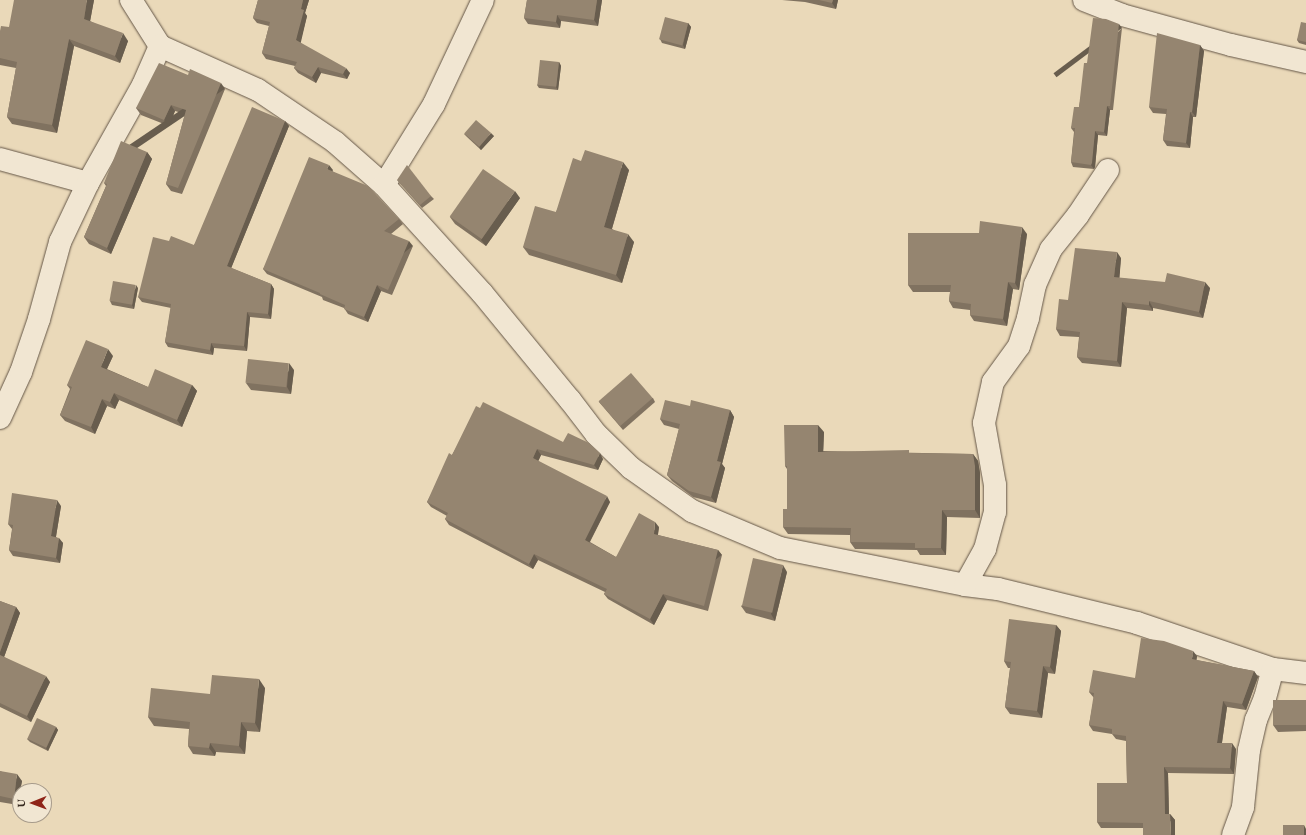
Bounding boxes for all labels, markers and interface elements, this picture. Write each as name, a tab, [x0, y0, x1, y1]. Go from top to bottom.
north arrow	[12, 783, 52, 823]
text: U	[14, 799, 28, 807]

